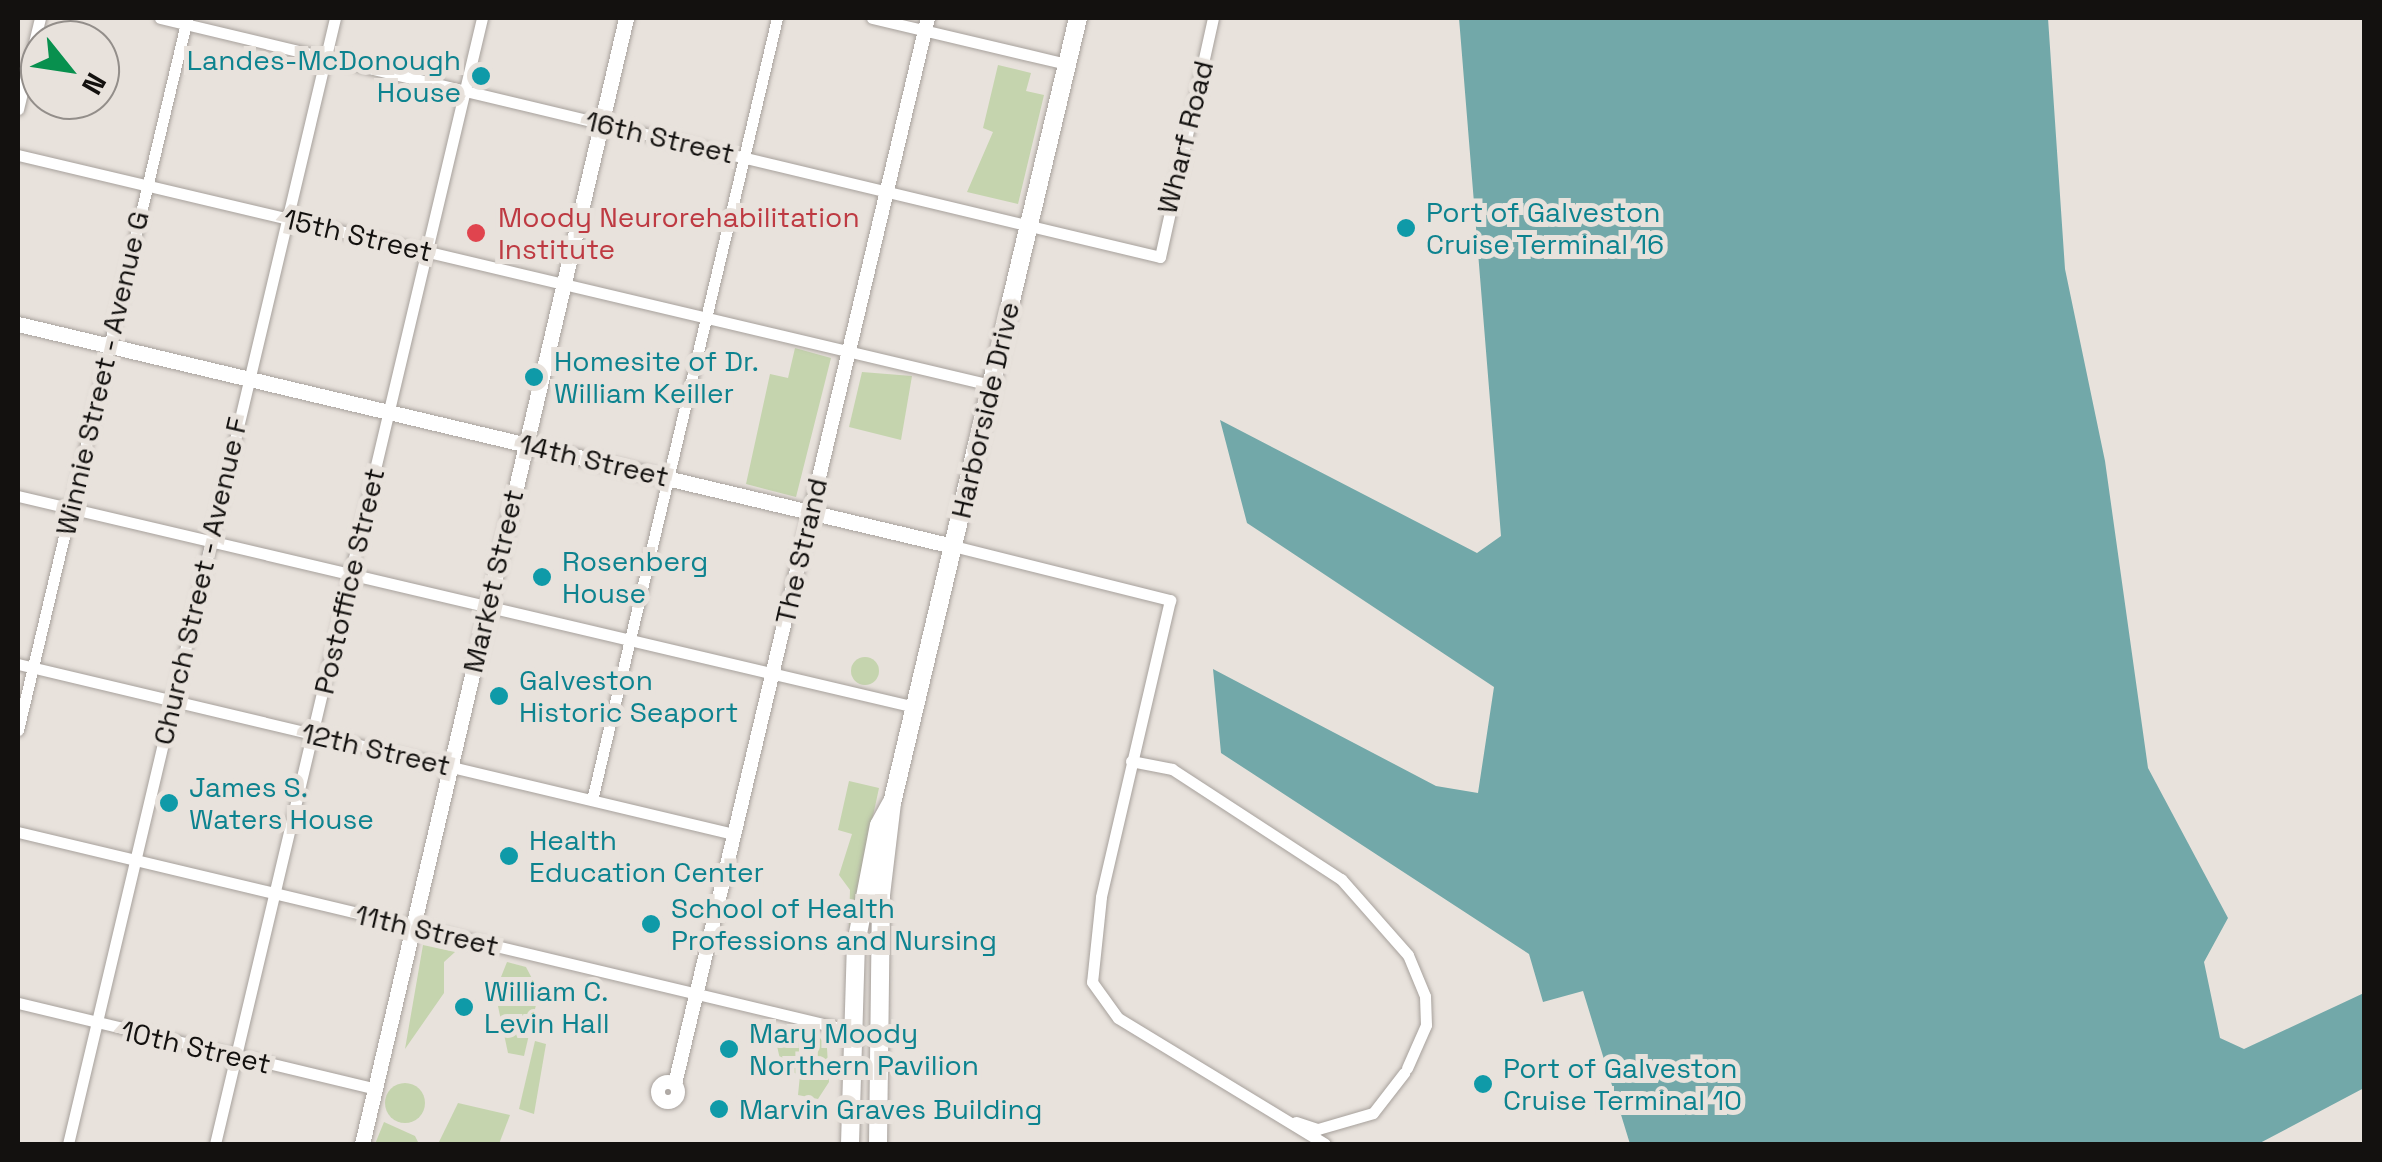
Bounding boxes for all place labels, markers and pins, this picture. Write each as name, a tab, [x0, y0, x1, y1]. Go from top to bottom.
place label: Landes-McDonough House	[187, 43, 461, 109]
marker: Landes-McDonough House	[470, 65, 492, 87]
place label: Port of Galveston Cruise Terminal 16	[1426, 195, 1665, 261]
place label: Moody Neurorehabilitation Institute	[498, 200, 860, 266]
marker: Port of Galveston Cruise Terminal 16	[1395, 217, 1417, 239]
marker: Moody Neurorehabilitation Institute	[463, 220, 489, 246]
place label: Homesite of Dr. William Keiller	[554, 344, 759, 410]
marker: Homesite of Dr. William Keiller	[523, 366, 545, 388]
place label: Rosenberg House	[562, 544, 708, 610]
marker: Rosenberg House	[531, 566, 553, 588]
place label: Galveston Historic Seaport	[519, 663, 738, 729]
marker: Galveston Historic Seaport	[488, 685, 510, 707]
place label: James S. Waters House	[189, 770, 374, 836]
marker: James S. Waters House	[158, 792, 180, 814]
place label: Health Education Center	[529, 823, 764, 889]
marker: Health Education Center	[498, 845, 520, 867]
place label: School of Health Professions and Nursing	[671, 891, 997, 957]
marker: School of Health Professions and Nursing	[640, 913, 662, 935]
place label: William C. Levin Hall	[484, 974, 610, 1040]
marker: William C. Levin Hall	[453, 996, 475, 1018]
place label: Mary Moody Northern Pavilion	[749, 1016, 979, 1082]
marker: Mary Moody Northern Pavilion	[718, 1038, 740, 1060]
place label: Port of Galveston Cruise Terminal 10	[1503, 1051, 1743, 1117]
marker: Port of Galveston Cruise Terminal 10	[1472, 1073, 1494, 1095]
place label: Marvin Graves Building	[739, 1092, 1043, 1126]
marker: Marvin Graves Building	[708, 1098, 730, 1120]

